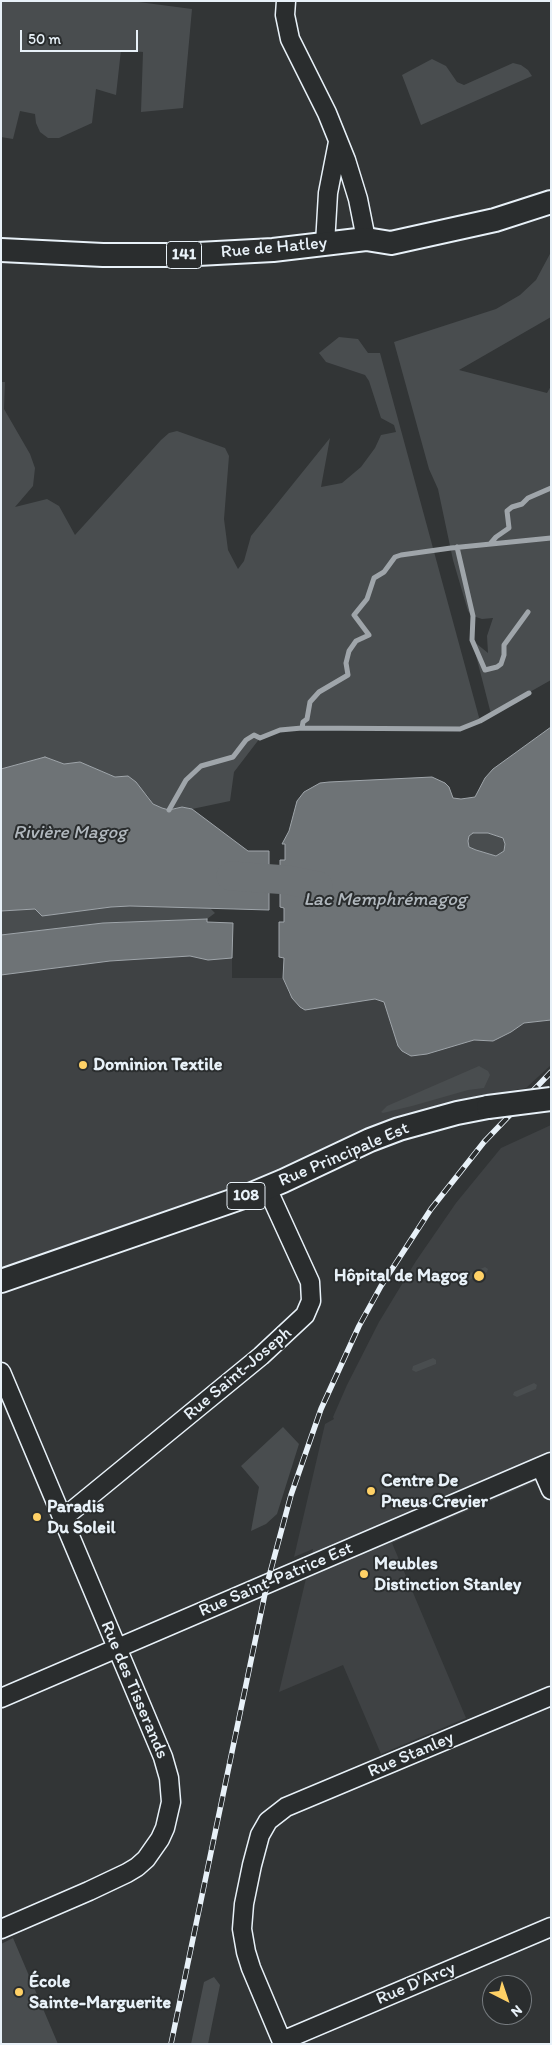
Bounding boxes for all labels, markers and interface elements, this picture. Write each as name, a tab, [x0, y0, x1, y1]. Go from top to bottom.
scale bar	[22, 20, 140, 52]
text: 50 m	[28, 30, 61, 48]
street label: Rue de Hatley	[220, 233, 328, 263]
road number: 141	[166, 242, 202, 268]
water label: Rivière Magog	[13, 822, 127, 844]
water label: Lac Memphrémagog	[303, 889, 467, 911]
place label: Dominion Textile	[93, 1054, 222, 1076]
marker: Dominion Textile	[77, 1059, 89, 1071]
street label: Rue Principale Est	[276, 1118, 412, 1192]
road number: 108	[227, 1182, 265, 1210]
place label: Hôpital de Magog	[334, 1265, 468, 1287]
marker: Hôpital de Magog	[472, 1269, 486, 1283]
street label: Rue Saint-Joseph	[180, 1323, 296, 1425]
place label: Centre De Pneus Crevier	[381, 1470, 488, 1512]
marker: Centre De Pneus Crevier	[365, 1485, 377, 1497]
place label: Paradis Du Soleil	[47, 1496, 116, 1538]
marker: Paradis Du Soleil	[31, 1511, 43, 1523]
street label: Rue Saint-Patrice Est	[196, 1538, 356, 1622]
place label: Meubles Distinction Stanley	[374, 1553, 521, 1596]
marker: Meubles Distinction Stanley	[358, 1568, 370, 1580]
street label: Rue des Tisserands	[95, 1618, 173, 1762]
street label: Rue Stanley	[365, 1727, 457, 1783]
street label: Rue D'Arcy	[373, 1958, 459, 2010]
place label: École Sainte-Marguerite	[29, 1971, 171, 2014]
north arrow	[482, 1975, 532, 2025]
marker: École Sainte-Marguerite	[13, 1986, 25, 1998]
text: N	[507, 2001, 526, 2020]

